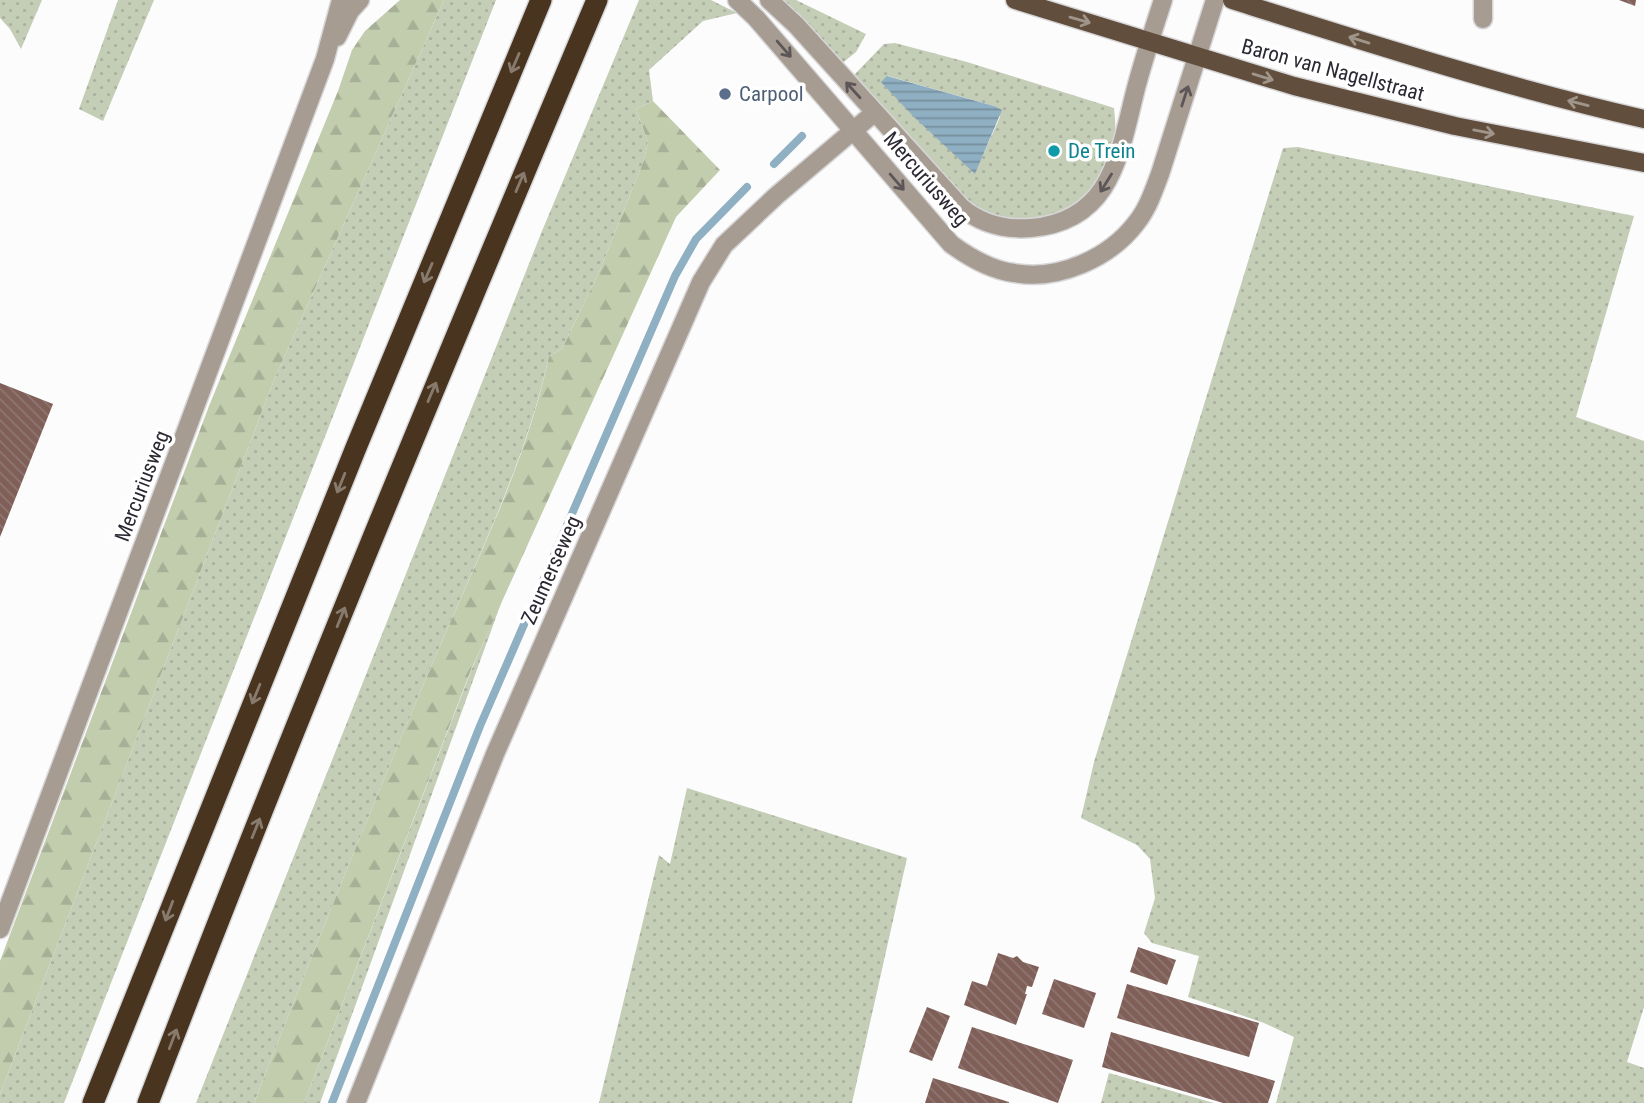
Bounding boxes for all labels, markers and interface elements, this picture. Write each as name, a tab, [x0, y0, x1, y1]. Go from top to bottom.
one-way arrow	[1069, 14, 1091, 27]
one-way arrow	[1348, 32, 1370, 45]
street label: Baron van Nagellstraat	[1239, 34, 1427, 106]
one-way arrow	[776, 40, 792, 58]
one-way arrow	[508, 52, 521, 73]
one-way arrow	[1252, 71, 1274, 84]
one-way arrow	[845, 81, 861, 99]
place label: Carpool	[739, 82, 804, 106]
one-way arrow	[1180, 85, 1192, 107]
marker: Carpool	[717, 86, 733, 102]
one-way arrow	[1567, 96, 1589, 109]
one-way arrow	[1472, 125, 1495, 139]
street label: Mercuriusweg	[879, 127, 973, 231]
place label: De Trein	[1068, 139, 1135, 163]
marker: De Trein	[1046, 143, 1062, 159]
one-way arrow	[515, 172, 528, 193]
one-way arrow	[889, 173, 905, 191]
one-way arrow	[1098, 173, 1112, 193]
one-way arrow	[420, 262, 433, 284]
one-way arrow	[427, 382, 440, 403]
street label: Mercuriusweg	[110, 427, 174, 545]
one-way arrow	[333, 472, 346, 494]
street label: Zeumerseweg	[516, 512, 586, 628]
one-way arrow	[335, 606, 348, 628]
one-way arrow	[248, 683, 261, 705]
one-way arrow	[250, 817, 263, 839]
one-way arrow	[161, 900, 174, 922]
one-way arrow	[167, 1029, 180, 1051]

